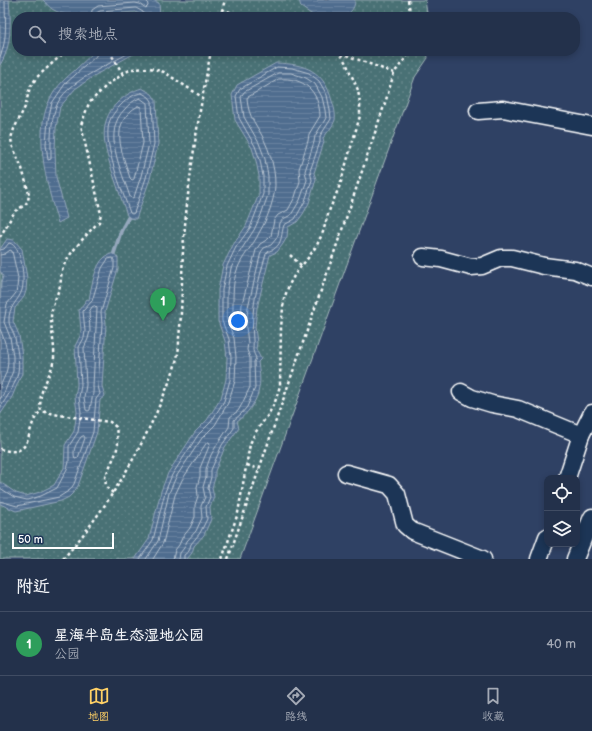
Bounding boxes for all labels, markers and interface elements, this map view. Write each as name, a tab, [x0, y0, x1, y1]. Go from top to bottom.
search box	[12, 12, 580, 56]
icon: search	[26, 23, 48, 45]
text: 搜索地点	[58, 25, 118, 44]
pin: 1	[150, 288, 176, 321]
your location	[228, 311, 248, 331]
map controls	[544, 475, 580, 547]
button: locate	[544, 475, 580, 511]
button: layers	[544, 511, 580, 547]
scale bar	[12, 531, 114, 550]
text: 50 m	[18, 533, 43, 546]
text: 附近	[16, 577, 50, 597]
text: 星海半岛生态湿地公园	[54, 626, 204, 645]
text: 1	[26, 636, 32, 652]
text: 40 m	[546, 636, 576, 652]
text: 公园	[54, 646, 80, 662]
tab: 地图	[88, 685, 110, 723]
tab: 路线	[285, 685, 307, 723]
tab: 收藏	[482, 685, 504, 723]

